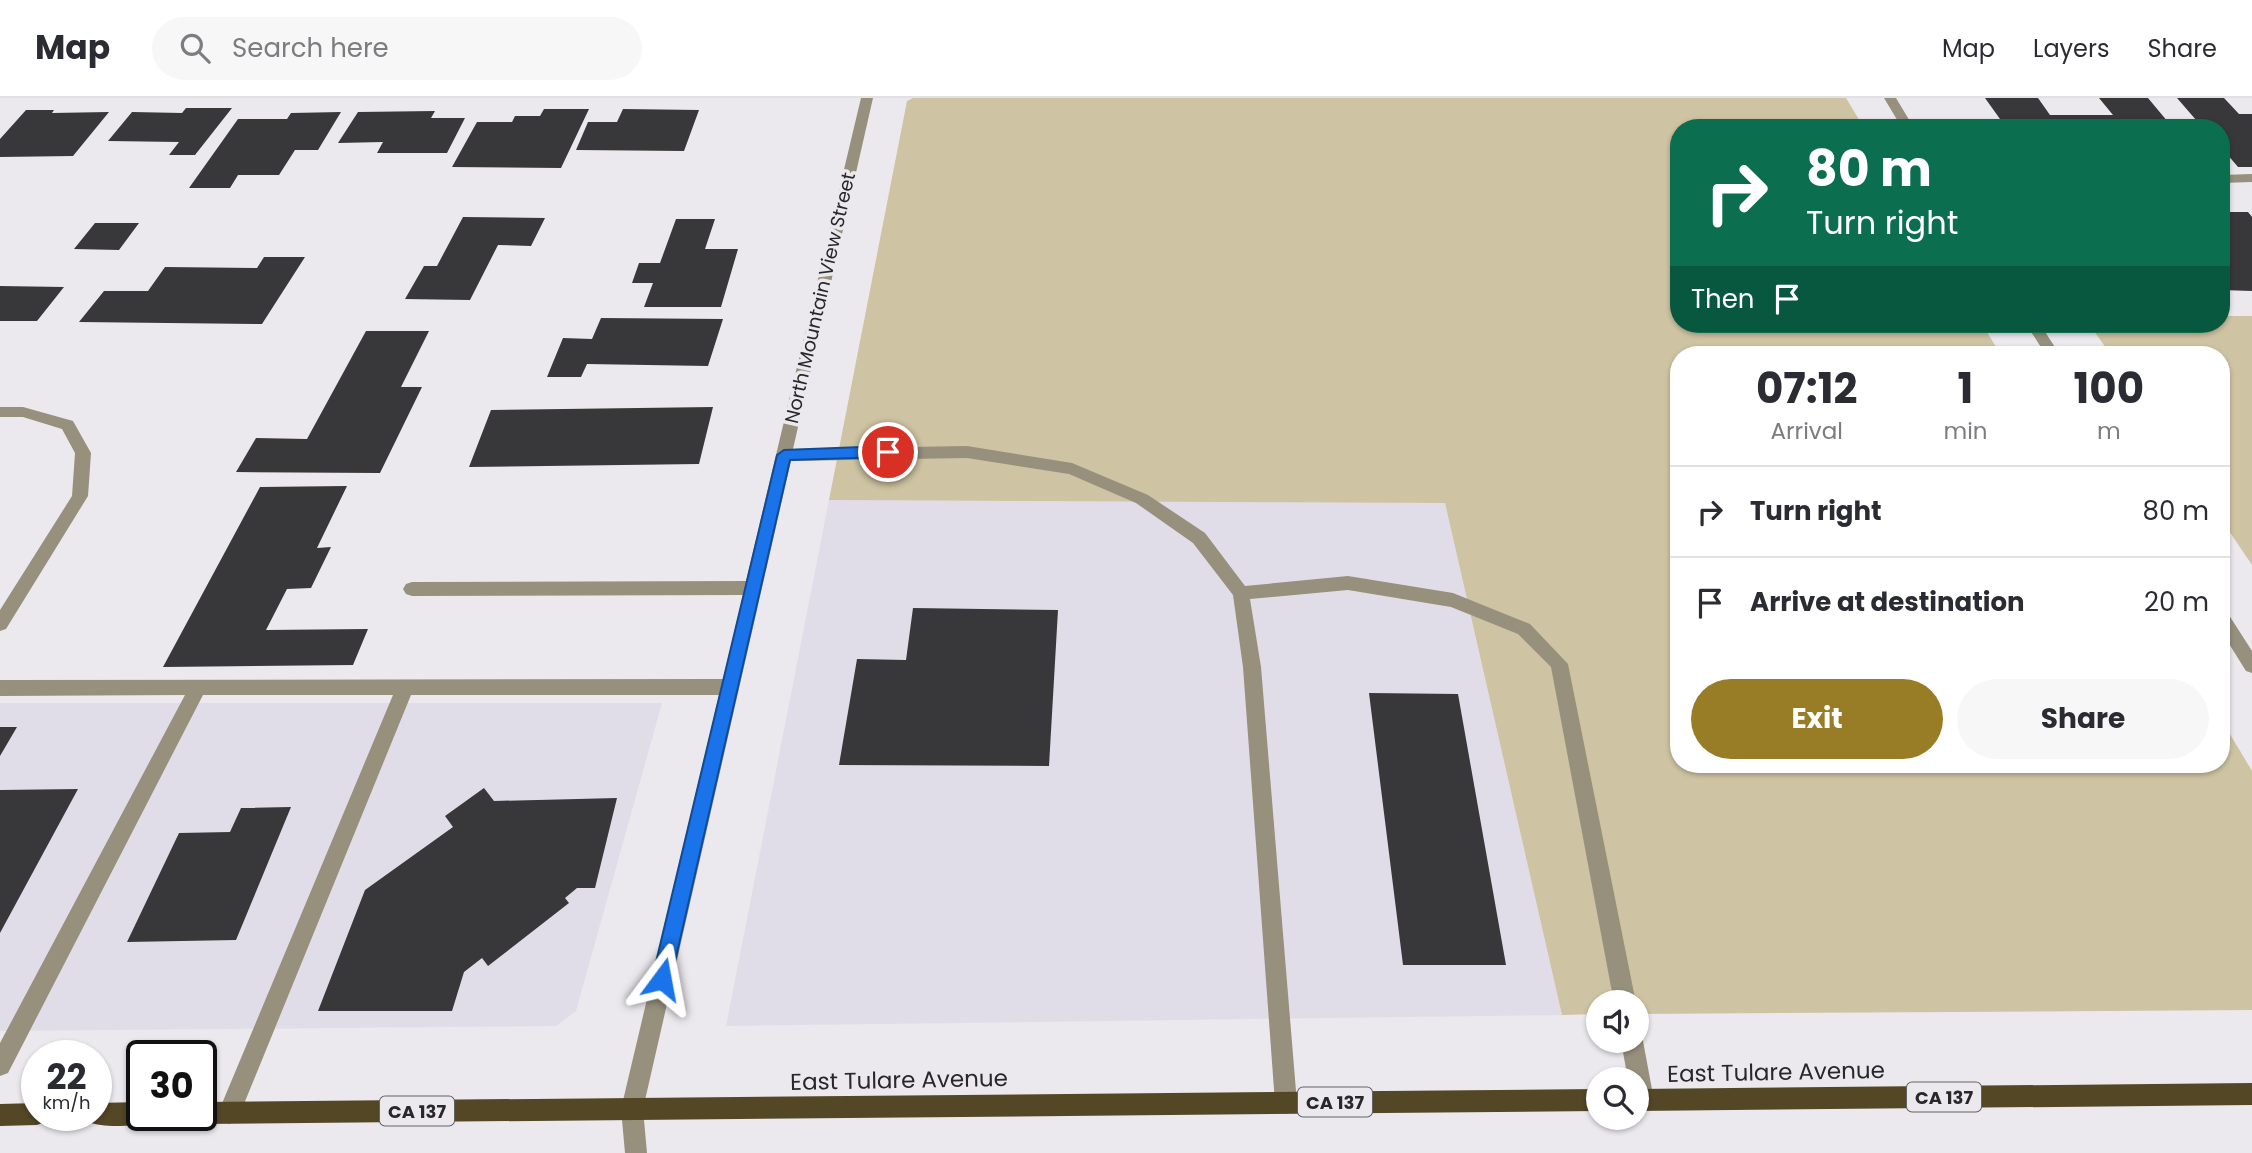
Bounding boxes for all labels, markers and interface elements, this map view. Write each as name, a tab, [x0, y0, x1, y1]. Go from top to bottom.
search box	[152, 17, 642, 80]
text: Map	[35, 24, 110, 71]
icon: search	[176, 29, 214, 67]
text: Search here	[232, 30, 389, 66]
text: Map	[1942, 32, 1995, 65]
text: Layers	[2033, 32, 2109, 65]
text: Share	[2147, 32, 2217, 65]
text: 80 m	[1806, 135, 1932, 203]
icon: right	[1691, 147, 1782, 238]
street label: North Mountain View Street	[778, 170, 862, 426]
text: Turn right	[1806, 200, 1958, 245]
icon: arrive	[1768, 280, 1806, 318]
text: Then	[1691, 281, 1754, 317]
text: 07:12	[1756, 359, 1858, 418]
text: 1	[1958, 359, 1973, 418]
text: 100	[2073, 359, 2144, 418]
text: Arrival	[1771, 415, 1843, 447]
text: min	[1943, 415, 1988, 447]
text: m	[2097, 415, 2121, 447]
pin	[858, 422, 918, 482]
icon: arrive	[869, 433, 907, 471]
icon: right	[1691, 493, 1729, 531]
text: Turn right	[1750, 493, 1882, 529]
text: 80 m	[2143, 493, 2209, 529]
icon: arrive	[1691, 584, 1729, 622]
text: Arrive at destination	[1750, 584, 2025, 620]
text: 20 m	[2144, 584, 2209, 620]
button: Exit	[1691, 679, 1943, 759]
button: Share	[1957, 679, 2209, 759]
position arrow	[625, 942, 699, 1016]
map controls	[1586, 990, 1649, 1130]
button: sound	[1586, 990, 1649, 1053]
speed limit sign: 30	[126, 1040, 217, 1131]
text: 22	[47, 1052, 86, 1101]
street label: East Tulare Avenue	[1667, 1054, 1885, 1090]
street label: East Tulare Avenue	[790, 1062, 1008, 1098]
button: search	[1586, 1067, 1649, 1130]
road number: CA 137	[1907, 1082, 1981, 1112]
road number: CA 137	[1298, 1087, 1372, 1116]
text: km/h	[43, 1090, 90, 1115]
road number: CA 137	[380, 1096, 454, 1126]

